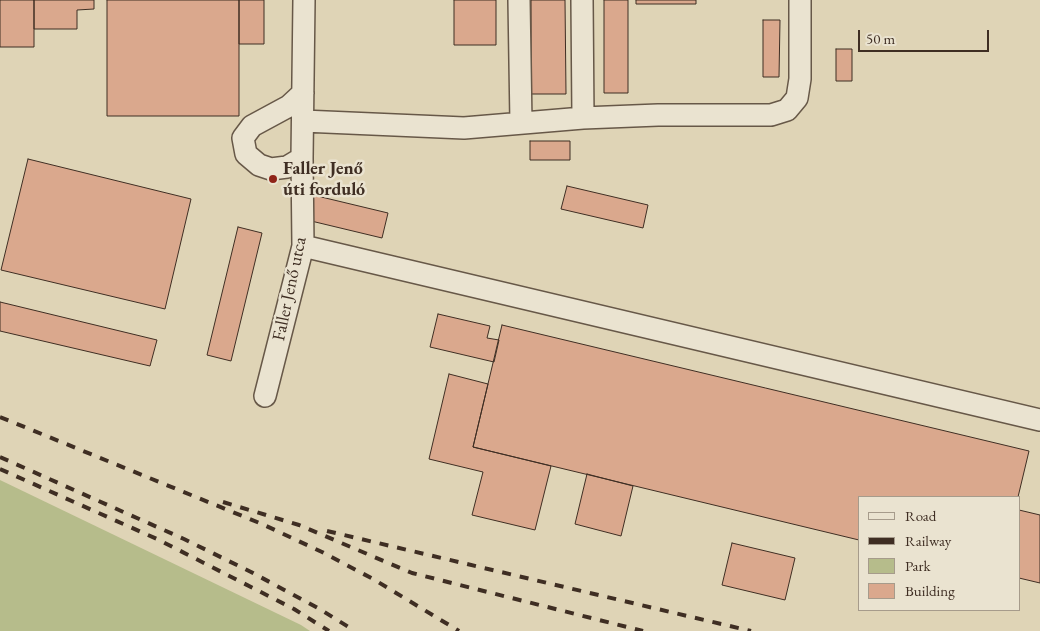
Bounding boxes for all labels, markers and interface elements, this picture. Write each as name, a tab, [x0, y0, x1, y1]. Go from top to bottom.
scale bar	[860, 20, 991, 52]
text: 50 m	[866, 29, 895, 48]
place label: Faller Jenő úti forduló	[283, 158, 365, 200]
marker: Faller Jenő úti forduló	[267, 173, 279, 185]
street label: Faller Jenő utca	[268, 235, 312, 343]
legend	[858, 496, 1020, 611]
text: Road	[905, 506, 936, 525]
text: Railway	[905, 531, 951, 550]
text: Park	[905, 556, 931, 575]
text: Building	[905, 581, 955, 600]

